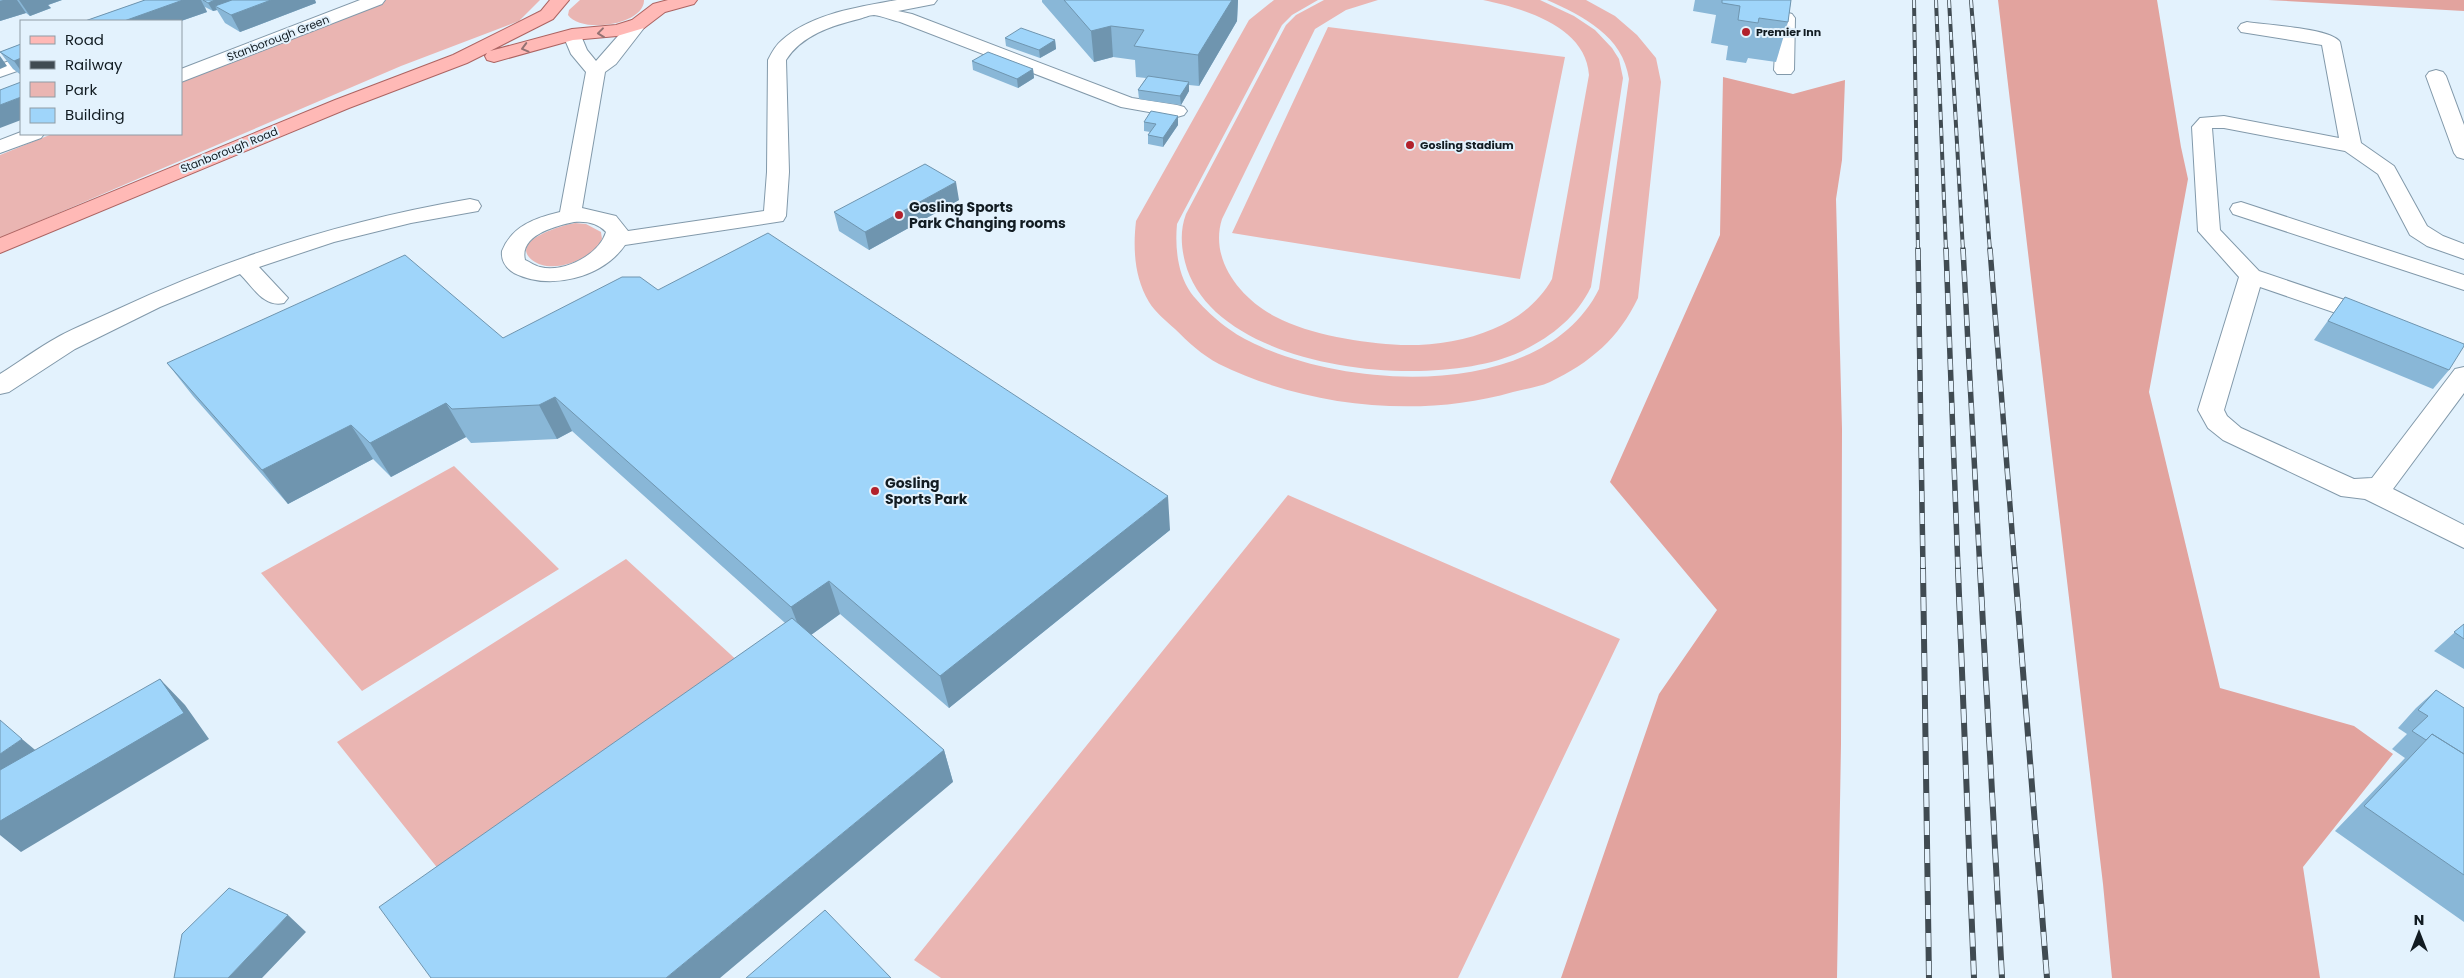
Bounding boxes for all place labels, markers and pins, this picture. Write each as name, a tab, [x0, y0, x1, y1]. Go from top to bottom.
place label: Premier Inn	[1756, 24, 1821, 40]
marker: Premier Inn	[1740, 26, 1752, 38]
place label: Gosling Stadium	[1420, 137, 1514, 153]
marker: Gosling Stadium	[1404, 139, 1416, 151]
place label: Gosling Sports Park Changing rooms	[909, 197, 1066, 233]
marker: Gosling Sports Park Changing rooms	[893, 209, 905, 221]
place label: Gosling Sports Park	[885, 473, 968, 509]
marker: Gosling Sports Park	[869, 485, 881, 497]

